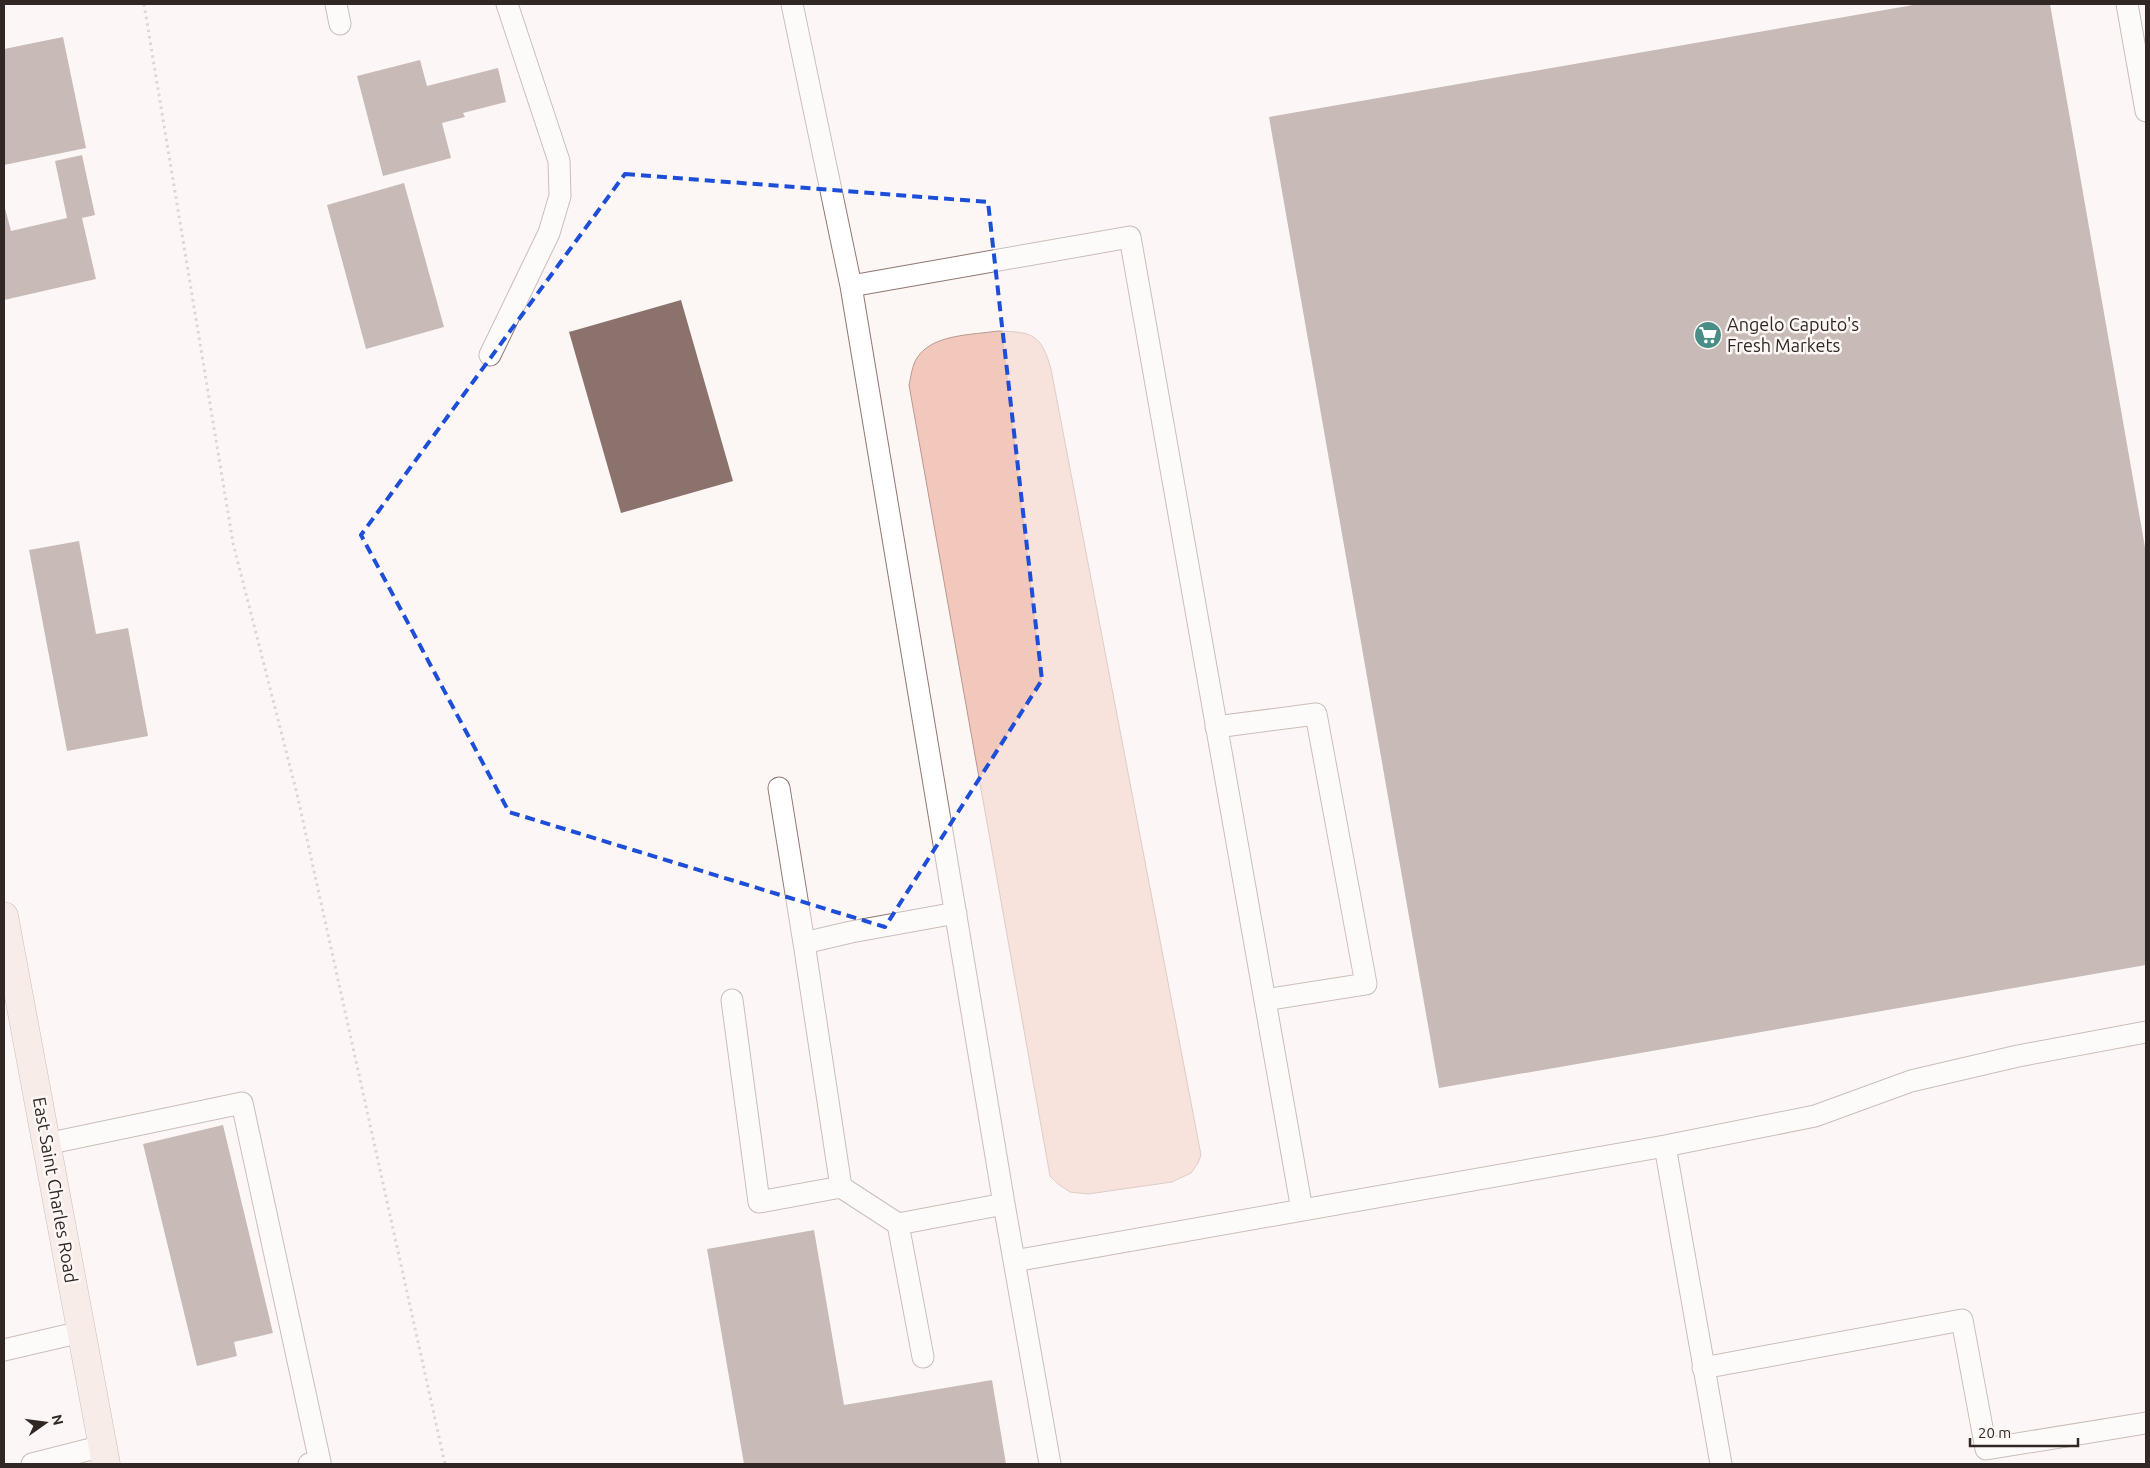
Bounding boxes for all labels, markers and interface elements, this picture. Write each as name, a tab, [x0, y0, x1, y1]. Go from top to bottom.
place label: Angelo Caputo's Fresh Markets	[1727, 314, 1859, 355]
supermarket icon: Angelo Caputo's Fresh Markets	[1693, 320, 1723, 350]
street label: East Saint Charles Road	[30, 1095, 82, 1284]
north arrow	[20, 1398, 70, 1448]
text: N	[49, 1413, 67, 1427]
scale bar	[1970, 1416, 2078, 1448]
text: 20 m	[1978, 1424, 2011, 1441]

